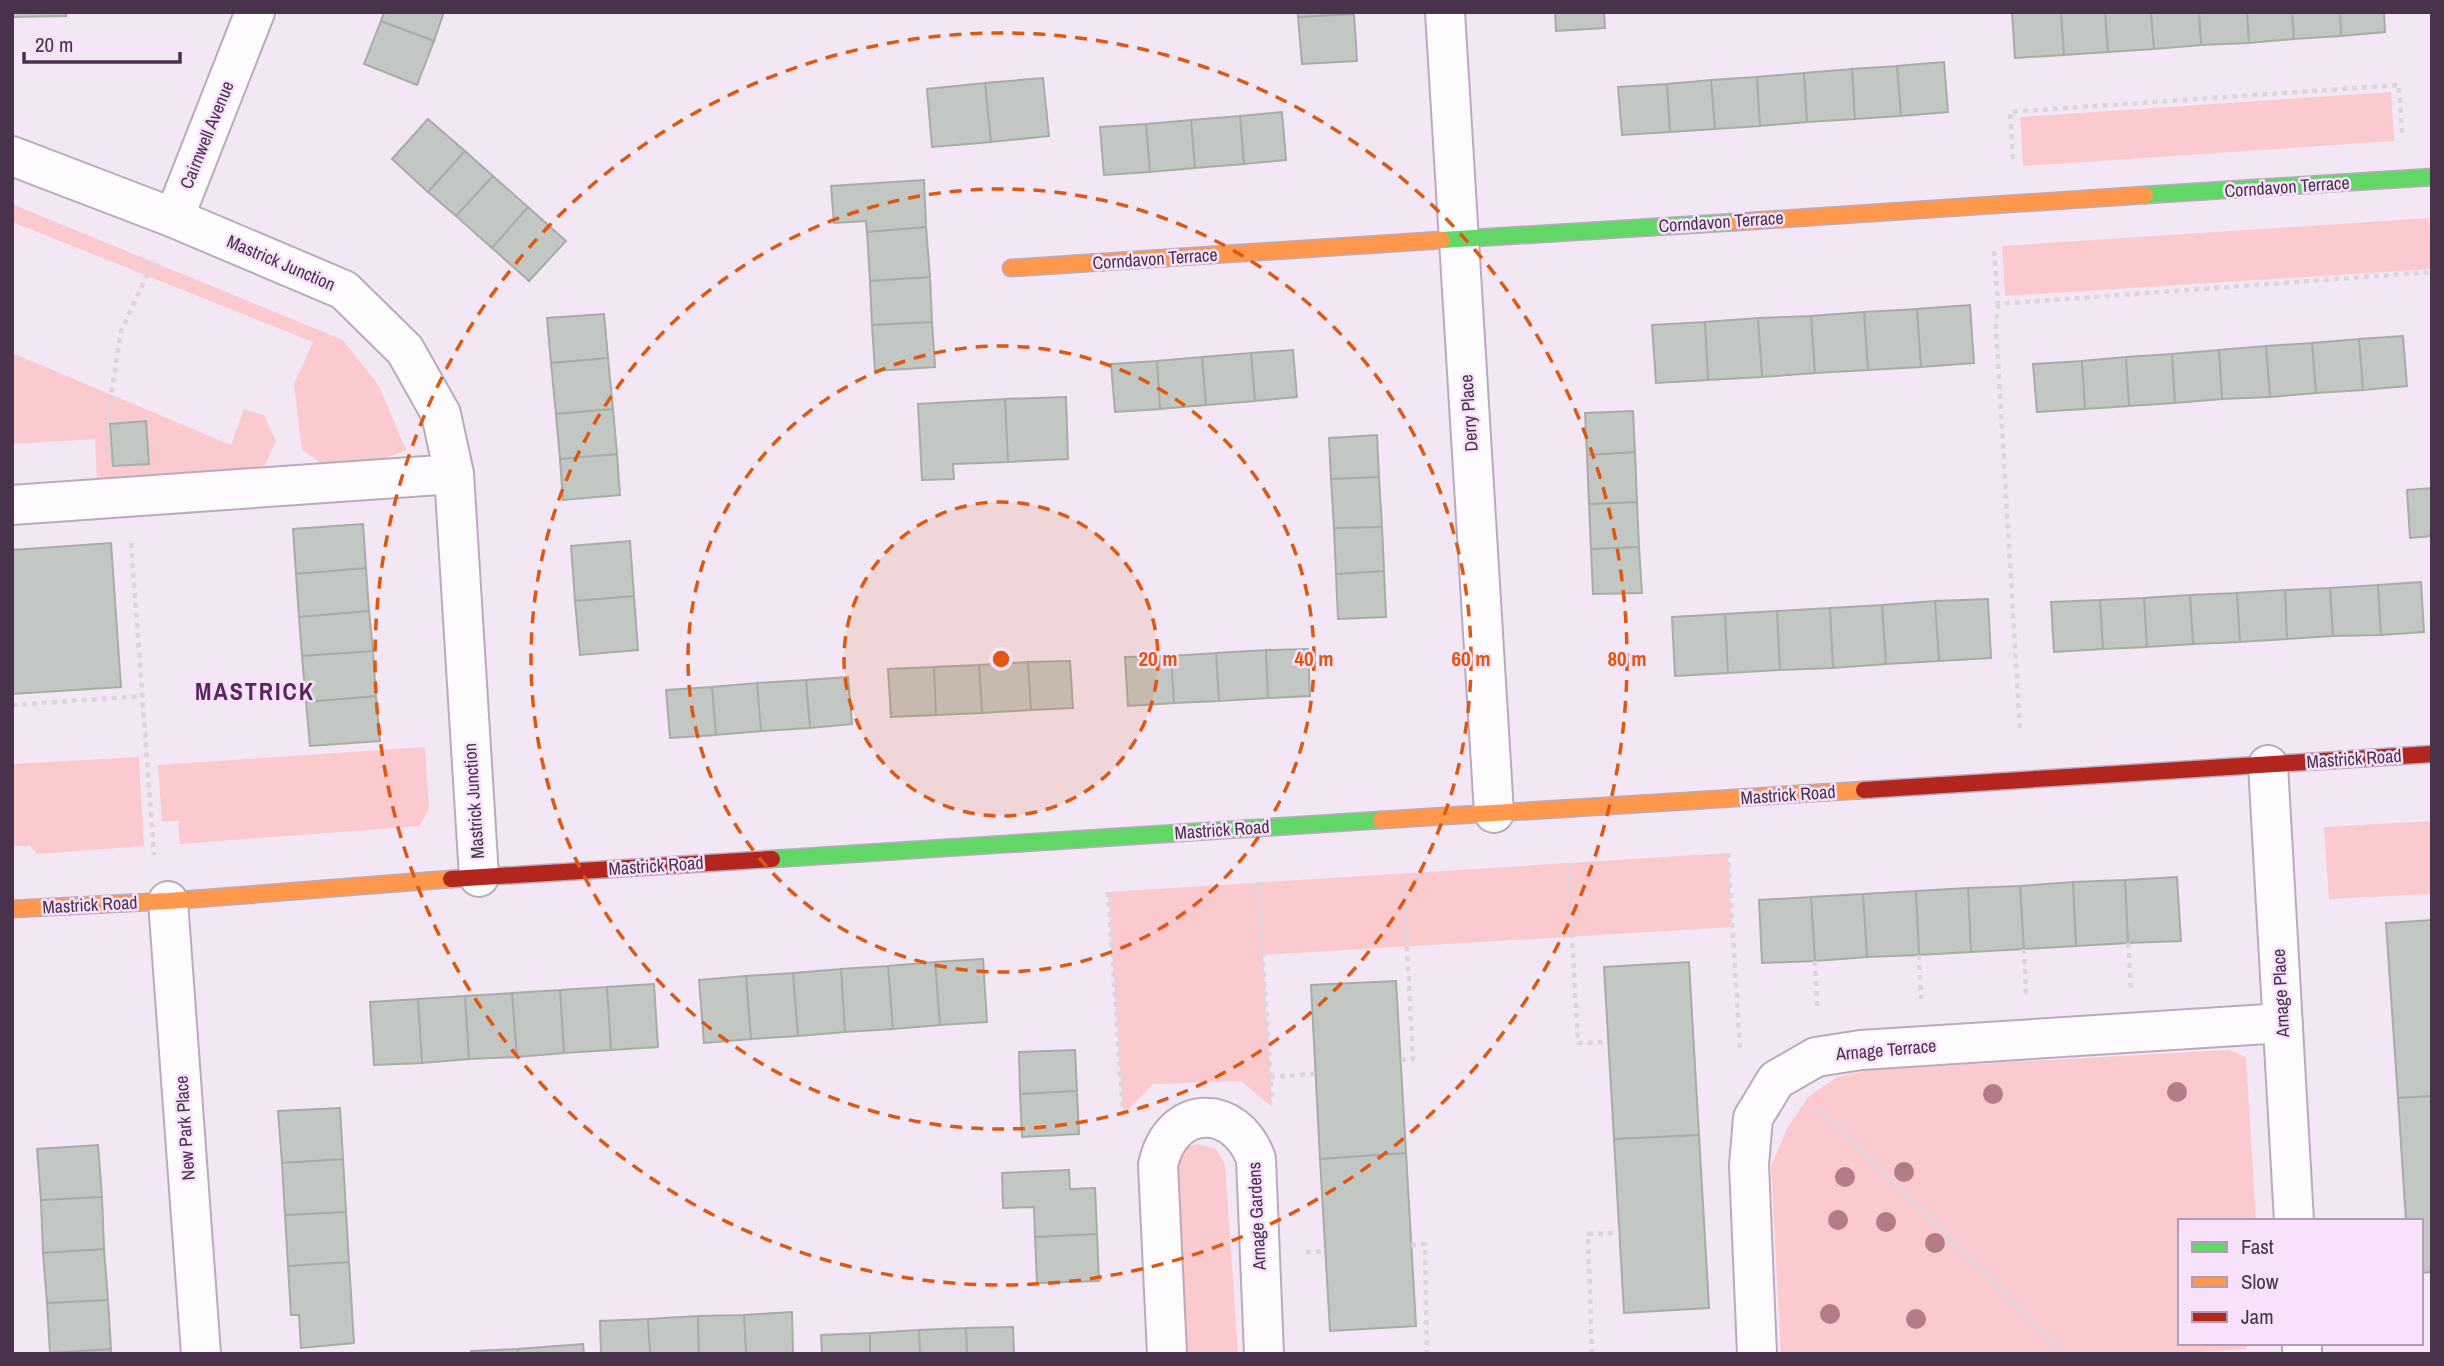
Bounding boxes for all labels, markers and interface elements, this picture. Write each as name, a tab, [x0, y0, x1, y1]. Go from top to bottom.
scale bar	[24, 21, 180, 65]
text: 20 m	[35, 30, 73, 59]
street label: Cairnwell Avenue	[173, 77, 240, 193]
street label: Corndavon Terrace	[2224, 170, 2350, 203]
street label: Corndavon Terrace	[1658, 205, 1784, 238]
street label: Mastrick Junction	[223, 228, 339, 297]
street label: Corndavon Terrace	[1092, 242, 1218, 275]
street label: Derry Place	[1453, 374, 1484, 452]
text: 20 m	[1138, 644, 1178, 673]
text: 40 m	[1294, 644, 1334, 673]
text: 60 m	[1451, 644, 1491, 673]
text: 80 m	[1607, 644, 1647, 673]
centre of rings	[989, 647, 1013, 671]
district label: MASTRICK	[195, 675, 315, 707]
street label: Mastrick Junction	[457, 742, 490, 860]
street label: Mastrick Road	[2306, 743, 2402, 774]
street label: Mastrick Road	[1740, 779, 1836, 810]
street label: Mastrick Road	[1174, 814, 1270, 845]
street label: Mastrick Road	[608, 850, 704, 881]
street label: Mastrick Road	[42, 890, 138, 919]
street label: Arnage Place	[2266, 948, 2295, 1039]
street label: Arnage Terrace	[1834, 1033, 1937, 1066]
street label: New Park Place	[168, 1075, 201, 1181]
street label: Arnage Gardens	[1241, 1161, 1272, 1272]
legend	[2178, 1219, 2423, 1345]
text: Fast	[2241, 1232, 2274, 1261]
text: Slow	[2241, 1267, 2279, 1296]
text: Jam	[2241, 1302, 2274, 1331]

